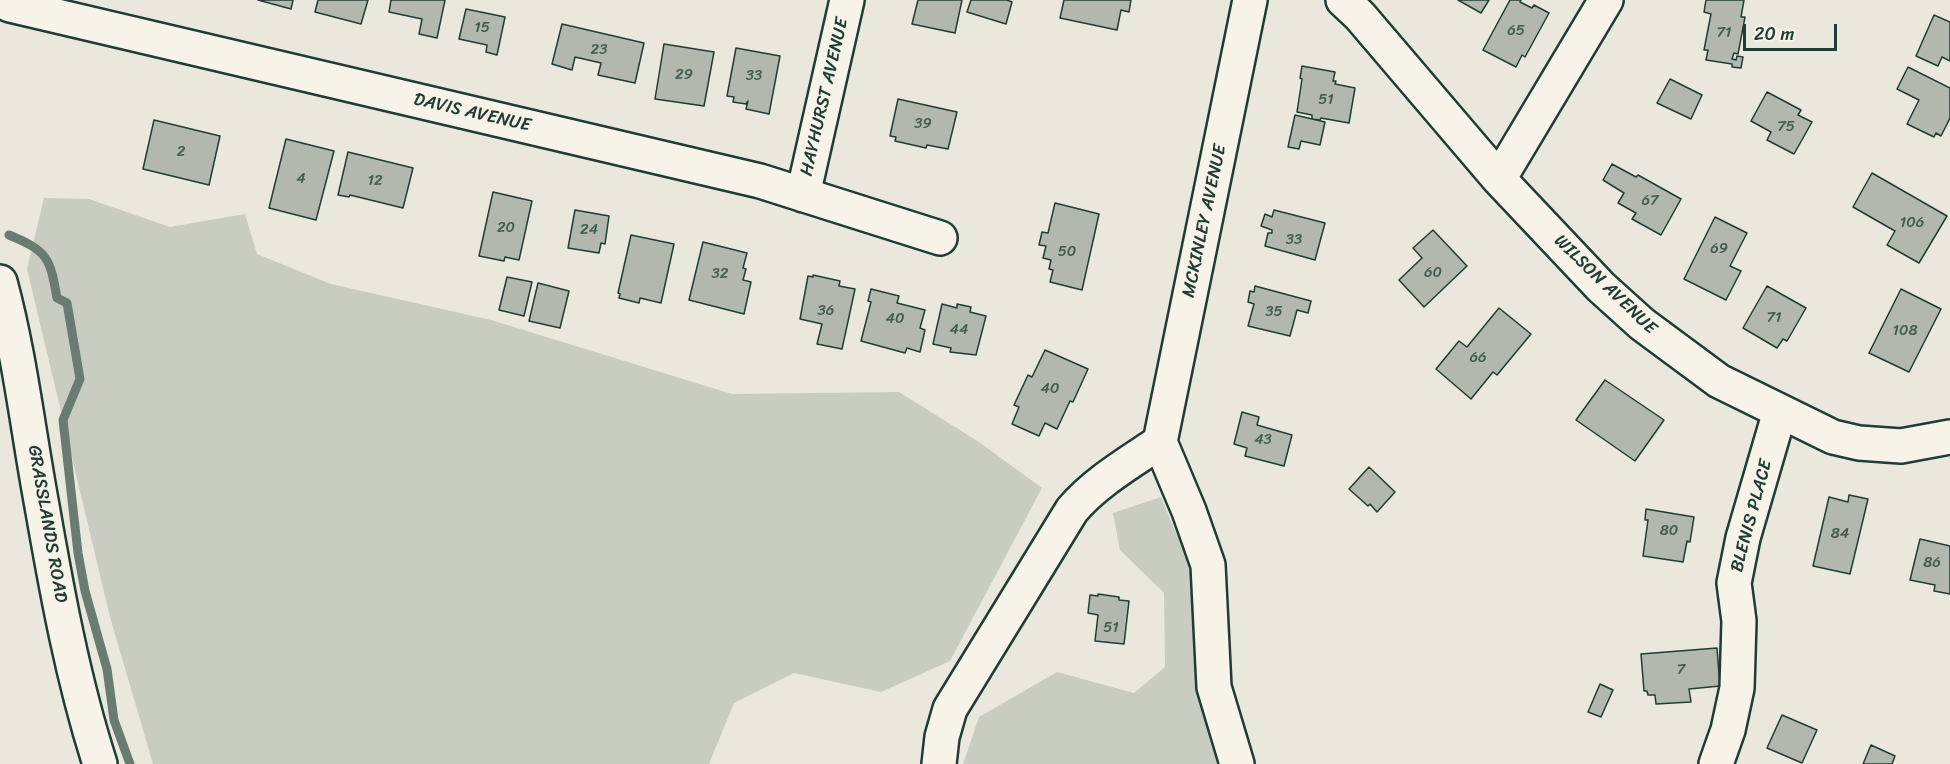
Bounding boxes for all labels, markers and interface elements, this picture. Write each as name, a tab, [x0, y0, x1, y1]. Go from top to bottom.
scale bar	[1746, 12, 1840, 50]
street label: HAYHURST AVENUE	[796, 16, 854, 178]
text: 20 m	[1754, 18, 1794, 50]
house number: 15	[474, 19, 490, 37]
house number: 65	[1507, 22, 1525, 40]
house number: 71	[1717, 24, 1731, 42]
house number: 23	[591, 41, 607, 59]
house number: 29	[675, 66, 693, 84]
house number: 33	[746, 67, 762, 85]
street label: DAVIS AVENUE	[411, 89, 533, 137]
house number: 51	[1318, 91, 1334, 109]
house number: 39	[914, 115, 932, 133]
house number: 75	[1777, 118, 1795, 136]
house number: 2	[177, 143, 185, 161]
street label: MCKINLEY AVENUE	[1178, 143, 1232, 299]
house number: 4	[296, 170, 306, 188]
house number: 12	[367, 172, 383, 190]
house number: 67	[1641, 192, 1659, 210]
house number: 106	[1900, 214, 1924, 232]
house number: 20	[497, 219, 515, 237]
house number: 24	[580, 221, 598, 239]
house number: 33	[1286, 231, 1302, 249]
street label: WILSON AVENUE	[1549, 231, 1661, 339]
house number: 69	[1710, 240, 1728, 258]
house number: 50	[1058, 243, 1076, 261]
house number: 60	[1424, 264, 1442, 282]
house number: 32	[712, 265, 728, 283]
house number: 36	[818, 302, 834, 320]
house number: 35	[1265, 303, 1283, 321]
house number: 71	[1767, 309, 1781, 327]
house number: 40	[886, 310, 904, 328]
house number: 44	[950, 321, 968, 339]
house number: 108	[1893, 322, 1917, 340]
house number: 66	[1469, 349, 1487, 367]
house number: 40	[1041, 380, 1059, 398]
house number: 43	[1254, 431, 1272, 449]
street label: GRASSLANDS ROAD	[23, 444, 71, 604]
street label: BLENIS PLACE	[1727, 457, 1777, 575]
house number: 80	[1660, 522, 1678, 540]
house number: 84	[1831, 525, 1849, 543]
house number: 86	[1923, 554, 1941, 572]
house number: 51	[1103, 619, 1119, 637]
house number: 7	[1677, 661, 1685, 679]

